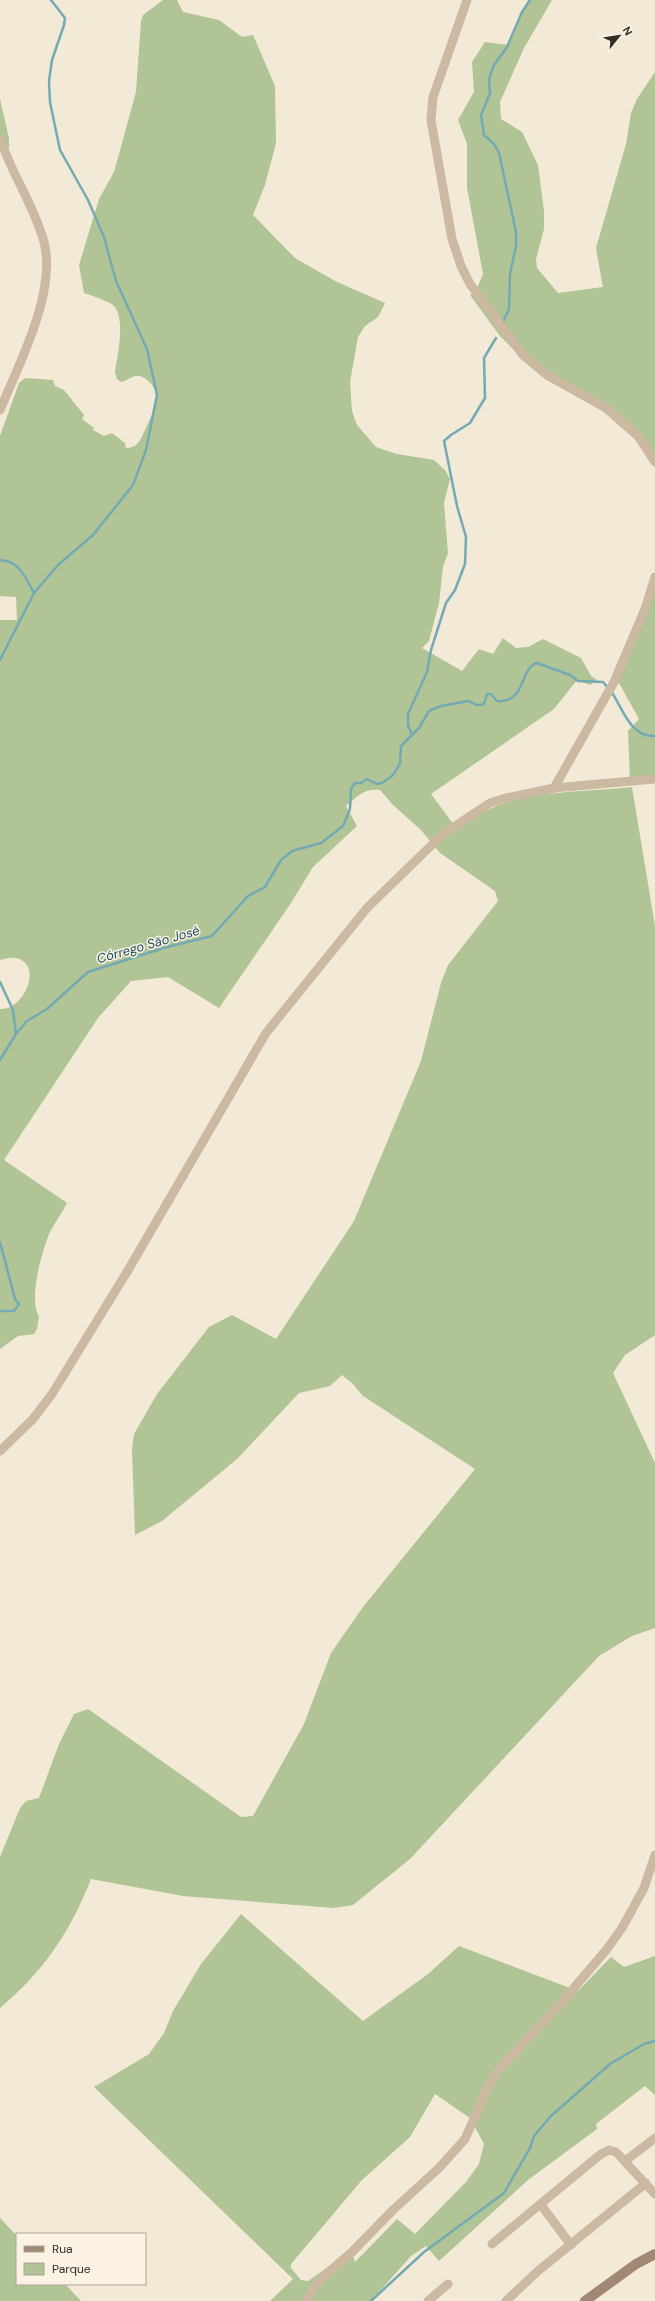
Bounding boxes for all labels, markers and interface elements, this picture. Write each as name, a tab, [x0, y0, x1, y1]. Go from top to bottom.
north arrow	[599, 16, 639, 56]
text: N	[620, 24, 636, 38]
water label: Córrego São José	[95, 922, 202, 967]
legend	[16, 2233, 146, 2285]
text: Rua	[52, 2241, 73, 2257]
text: Parque	[52, 2261, 91, 2277]

